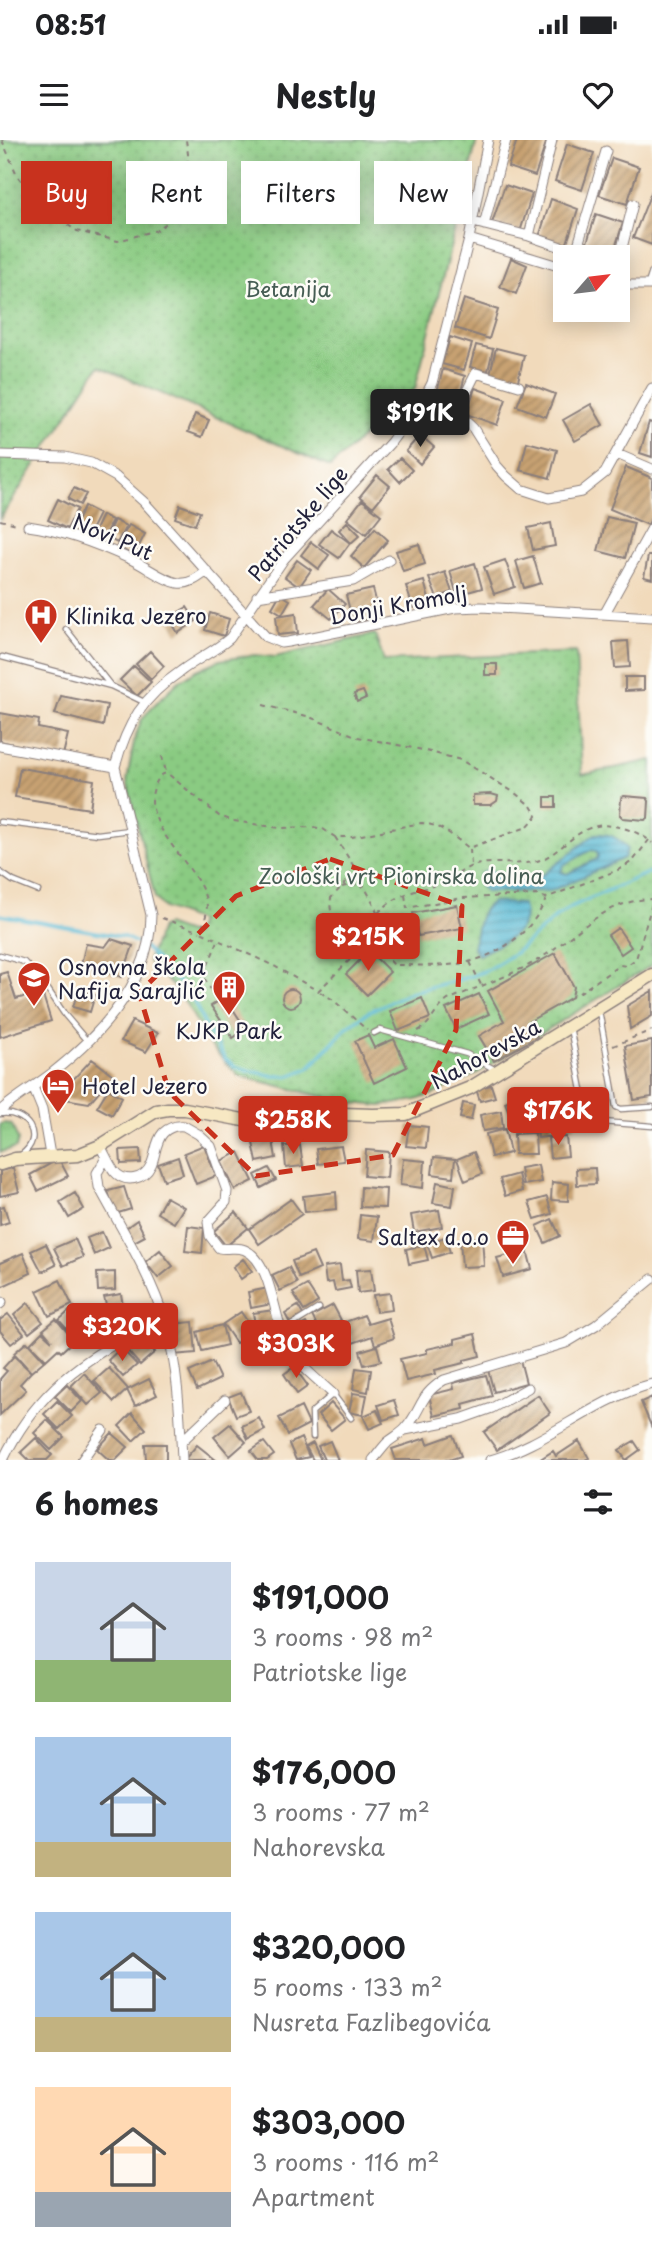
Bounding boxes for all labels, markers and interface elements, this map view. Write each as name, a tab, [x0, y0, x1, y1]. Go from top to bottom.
text: 08:51	[35, 5, 106, 44]
text: Nestly	[276, 71, 376, 119]
icon: menu	[35, 76, 73, 114]
icon: heart	[579, 76, 617, 114]
chip: Buy	[21, 161, 112, 224]
chip: Rent	[126, 161, 227, 224]
chip: Filters	[241, 161, 360, 224]
chip: New	[374, 161, 472, 224]
north arrow	[553, 245, 630, 322]
map controls	[553, 245, 630, 322]
park label: Betanija	[245, 272, 331, 304]
pin: $191K	[371, 390, 469, 449]
text: $191K	[386, 394, 454, 429]
street label: Patriotske lige	[239, 458, 355, 588]
street label: Novi Put	[68, 505, 159, 567]
street label: Donji Kromolj	[327, 576, 469, 632]
hospital icon: Klinika Jezero	[22, 596, 60, 645]
place label: Klinika Jezero	[66, 599, 207, 631]
park label: Zoološki vrt Pionirska dolina	[258, 859, 545, 891]
pin: $215K	[319, 914, 417, 973]
text: $215K	[332, 918, 404, 953]
place label: Osnovna škola Nafija Sarajlić	[58, 950, 205, 1006]
school or university icon: Osnovna škola Nafija Sarajlić	[15, 959, 53, 1008]
building icon: KJKP Park	[210, 968, 248, 1017]
street label: Nahorevska	[424, 1010, 546, 1096]
place label: KJKP Park	[176, 1014, 283, 1046]
hotel icon: Hotel Jezero	[39, 1066, 77, 1115]
place label: Hotel Jezero	[82, 1069, 208, 1101]
pin: $176K	[509, 1088, 607, 1147]
text: $176K	[523, 1092, 593, 1127]
pin: $258K	[244, 1096, 342, 1156]
text: $258K	[254, 1101, 332, 1136]
office icon: Saltex d.o.o	[494, 1217, 532, 1266]
place label: Saltex d.o.o	[378, 1220, 489, 1252]
pin: $320K	[73, 1304, 171, 1363]
text: $320K	[82, 1308, 162, 1343]
pin: $303K	[247, 1320, 345, 1380]
text: $303K	[257, 1325, 335, 1360]
text: 6 homes	[35, 1480, 158, 1525]
icon: filters	[579, 1483, 617, 1521]
text: $191,000	[252, 1574, 389, 1619]
icon: home	[91, 1590, 175, 1674]
text: 3 rooms · 98 m²	[252, 1619, 433, 1654]
text: Patriotske lige	[252, 1654, 407, 1689]
text: $176,000	[252, 1749, 396, 1794]
icon: home	[91, 1765, 175, 1849]
text: 3 rooms · 77 m²	[252, 1794, 430, 1829]
text: Nahorevska	[252, 1829, 385, 1864]
text: $320,000	[252, 1924, 406, 1969]
icon: home	[91, 1940, 175, 2024]
text: 5 rooms · 133 m²	[252, 1969, 443, 2004]
text: Nusreta Fazlibegovića	[252, 2004, 490, 2039]
text: $303,000	[252, 2099, 405, 2144]
icon: home	[91, 2115, 175, 2199]
text: 3 rooms · 116 m²	[252, 2144, 439, 2179]
text: Apartment	[252, 2179, 375, 2214]

